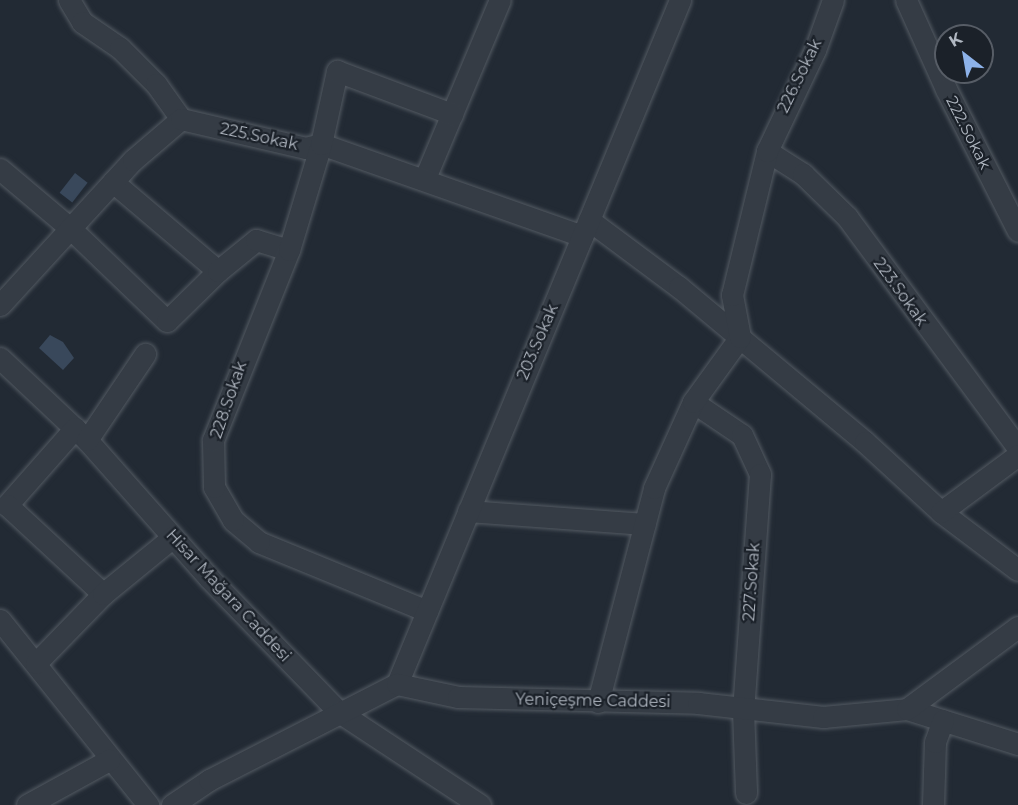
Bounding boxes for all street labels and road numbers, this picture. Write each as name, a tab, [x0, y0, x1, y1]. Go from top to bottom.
street label: 226.Sokak	[774, 36, 826, 116]
street label: 222.Sokak	[941, 93, 995, 173]
street label: 225.Sokak	[218, 119, 300, 155]
street label: 223.Sokak	[869, 254, 931, 330]
street label: 203.Sokak	[513, 301, 563, 383]
street label: 228.Sokak	[207, 359, 251, 441]
street label: Hisar Mağara Caddesi	[162, 526, 294, 666]
street label: 227.Sokak	[740, 542, 764, 622]
street label: Yeniçeşme Caddesi	[515, 690, 671, 712]

